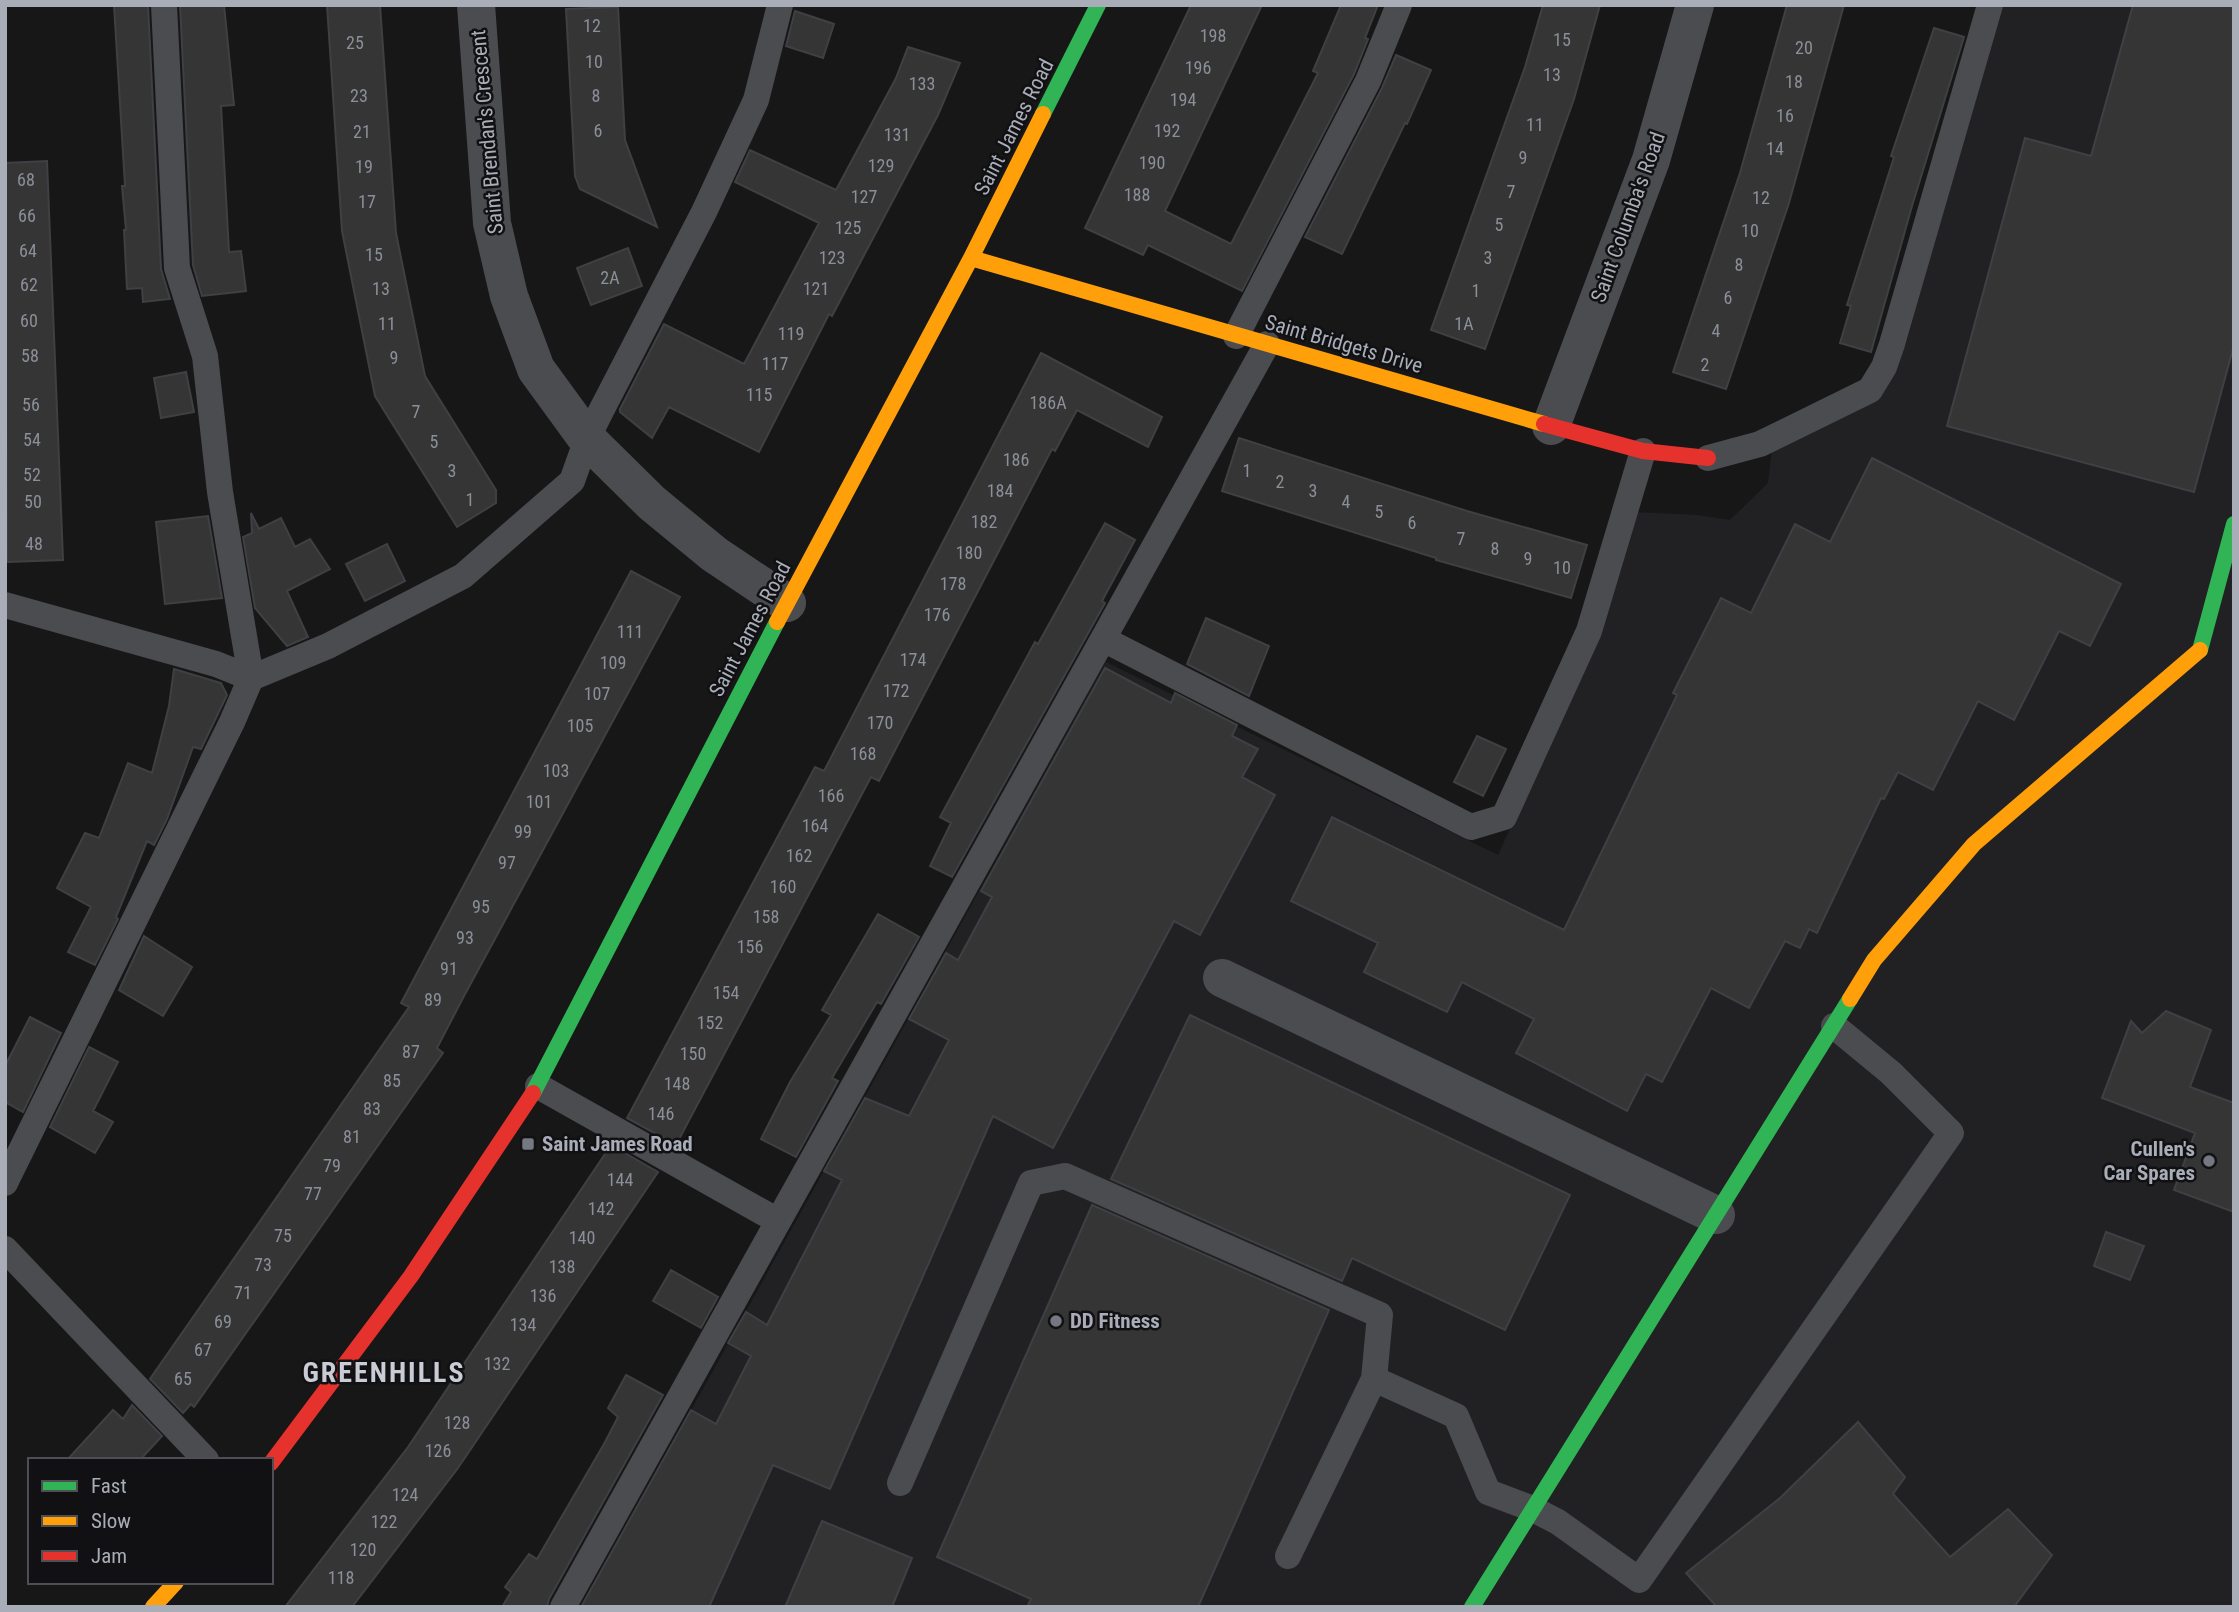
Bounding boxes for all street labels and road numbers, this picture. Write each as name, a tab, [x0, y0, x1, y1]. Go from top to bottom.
street label: Saint Brendan's Crescent	[466, 29, 508, 235]
street label: Saint James Road	[969, 55, 1059, 199]
street label: Saint Columba's Road	[1586, 129, 1670, 305]
street label: Saint Bridgets Drive	[1262, 310, 1426, 378]
street label: Saint James Road	[704, 557, 796, 701]

